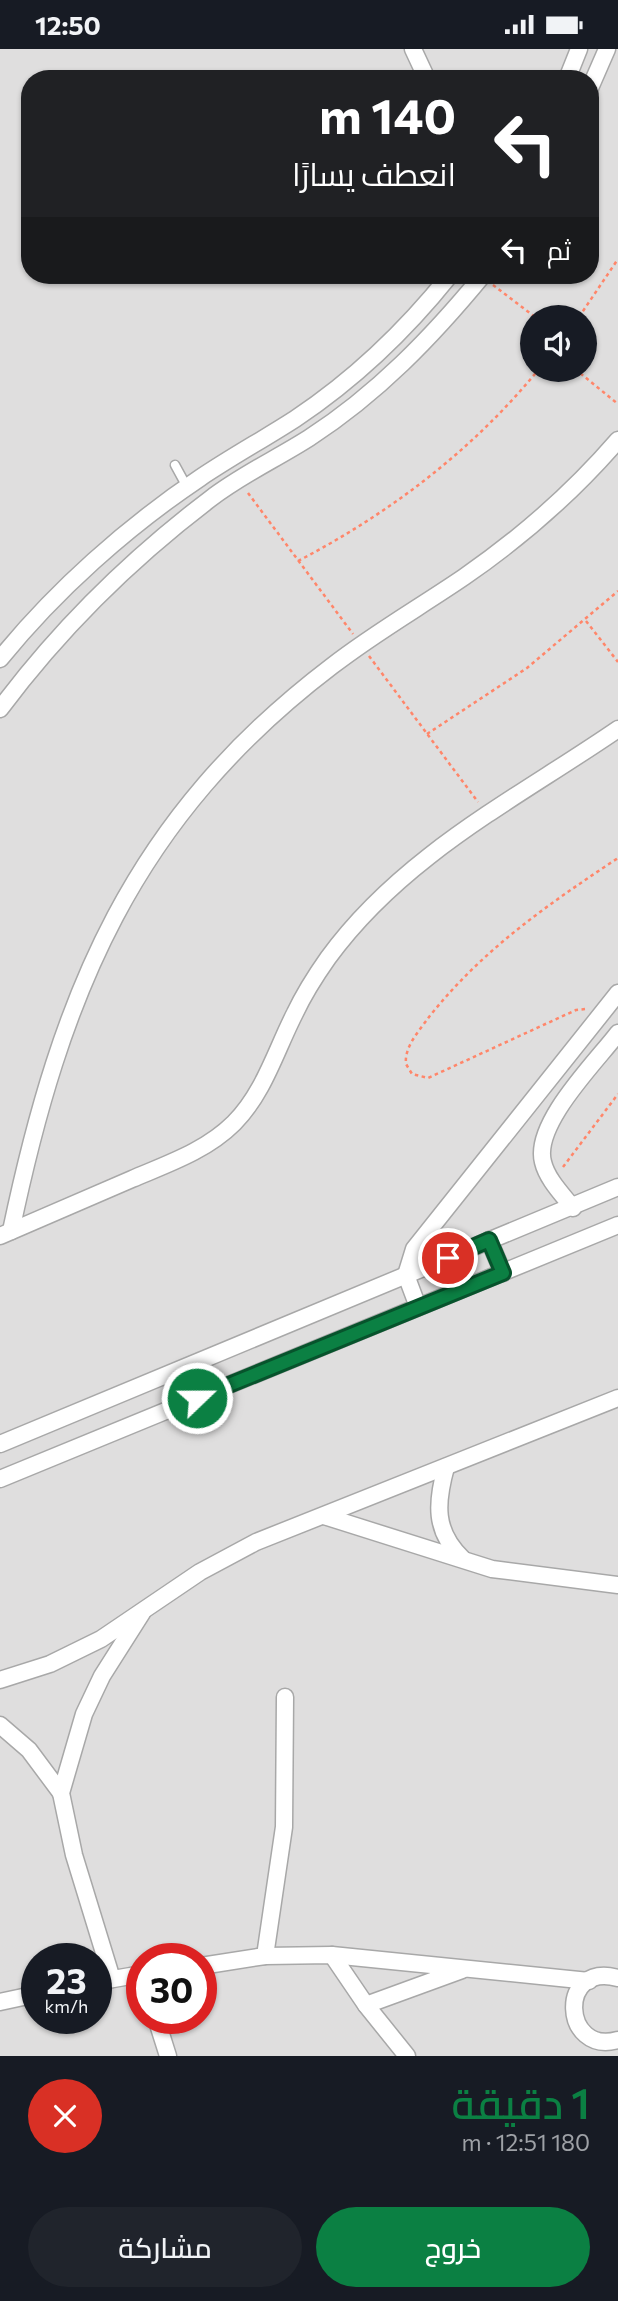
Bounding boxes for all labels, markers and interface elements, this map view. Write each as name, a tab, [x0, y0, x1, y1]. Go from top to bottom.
text: 12:50	[35, 9, 101, 40]
text: 140 m	[319, 84, 456, 144]
icon: left	[480, 98, 571, 189]
text: انعطف يسارًا	[292, 153, 456, 193]
icon: left	[495, 231, 533, 269]
text: ثم	[547, 234, 571, 265]
map controls	[520, 305, 597, 382]
button: sound	[520, 305, 597, 382]
pin	[418, 1228, 478, 1288]
icon: arrive	[429, 1239, 467, 1277]
position arrow	[160, 1361, 234, 1435]
speed limit sign: 30	[126, 1943, 217, 2034]
text: 23	[46, 1958, 87, 2001]
text: km/h	[45, 1995, 88, 2017]
text: 1 دقيقة	[451, 2076, 590, 2128]
button: close	[28, 2079, 102, 2153]
text: 180 m · 12:51	[461, 2128, 590, 2156]
button: مشاركة	[28, 2207, 302, 2287]
button: خروج	[316, 2207, 590, 2287]

